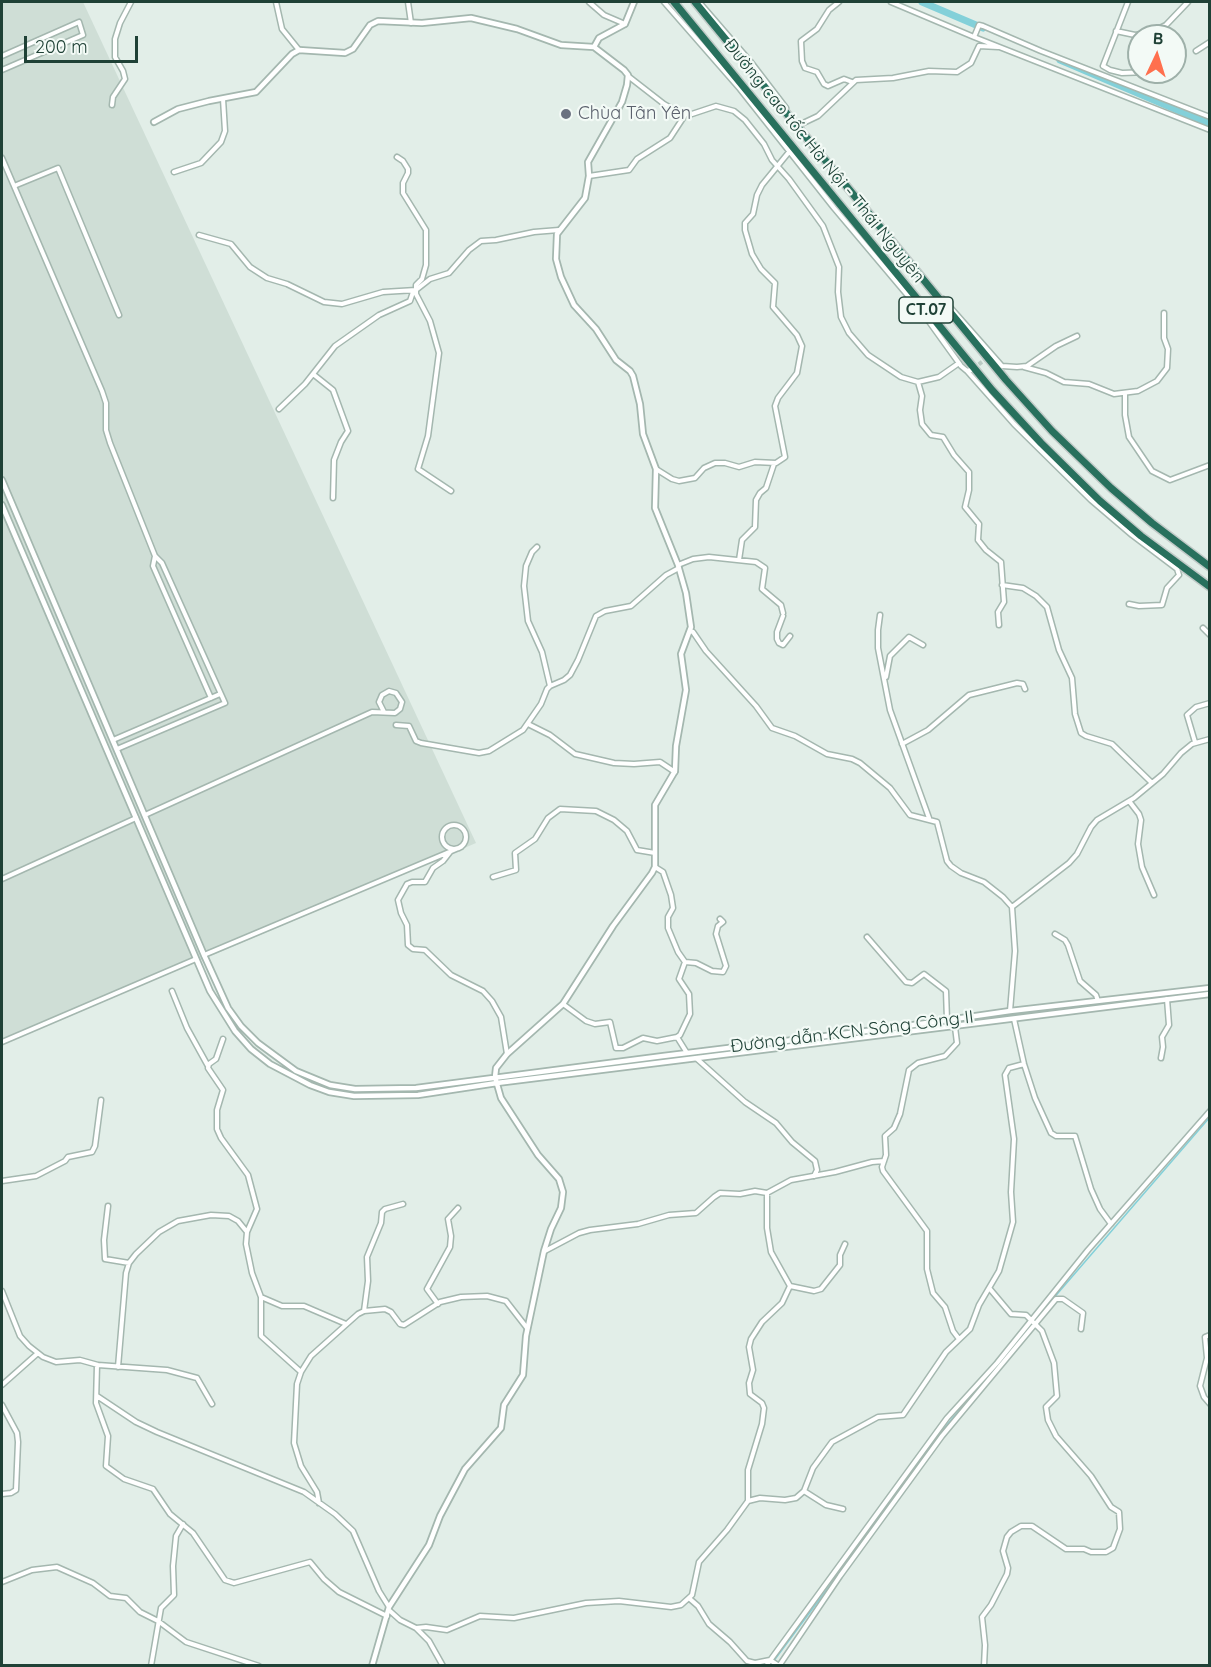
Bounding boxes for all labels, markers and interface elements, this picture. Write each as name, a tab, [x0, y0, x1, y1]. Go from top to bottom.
scale bar	[27, 24, 141, 62]
north arrow	[1127, 24, 1187, 84]
text: B	[1152, 28, 1164, 48]
text: 200 m	[35, 35, 88, 58]
street label: Đường cao tốc Hà Nội - Thái Nguyên	[719, 35, 929, 287]
place label: Chùa Tân Yên	[578, 103, 691, 125]
marker: Chùa Tân Yên	[559, 107, 573, 121]
road number: CT.07	[899, 297, 953, 323]
street label: Đường dẫn KCN Sông Công II	[729, 1006, 975, 1058]

